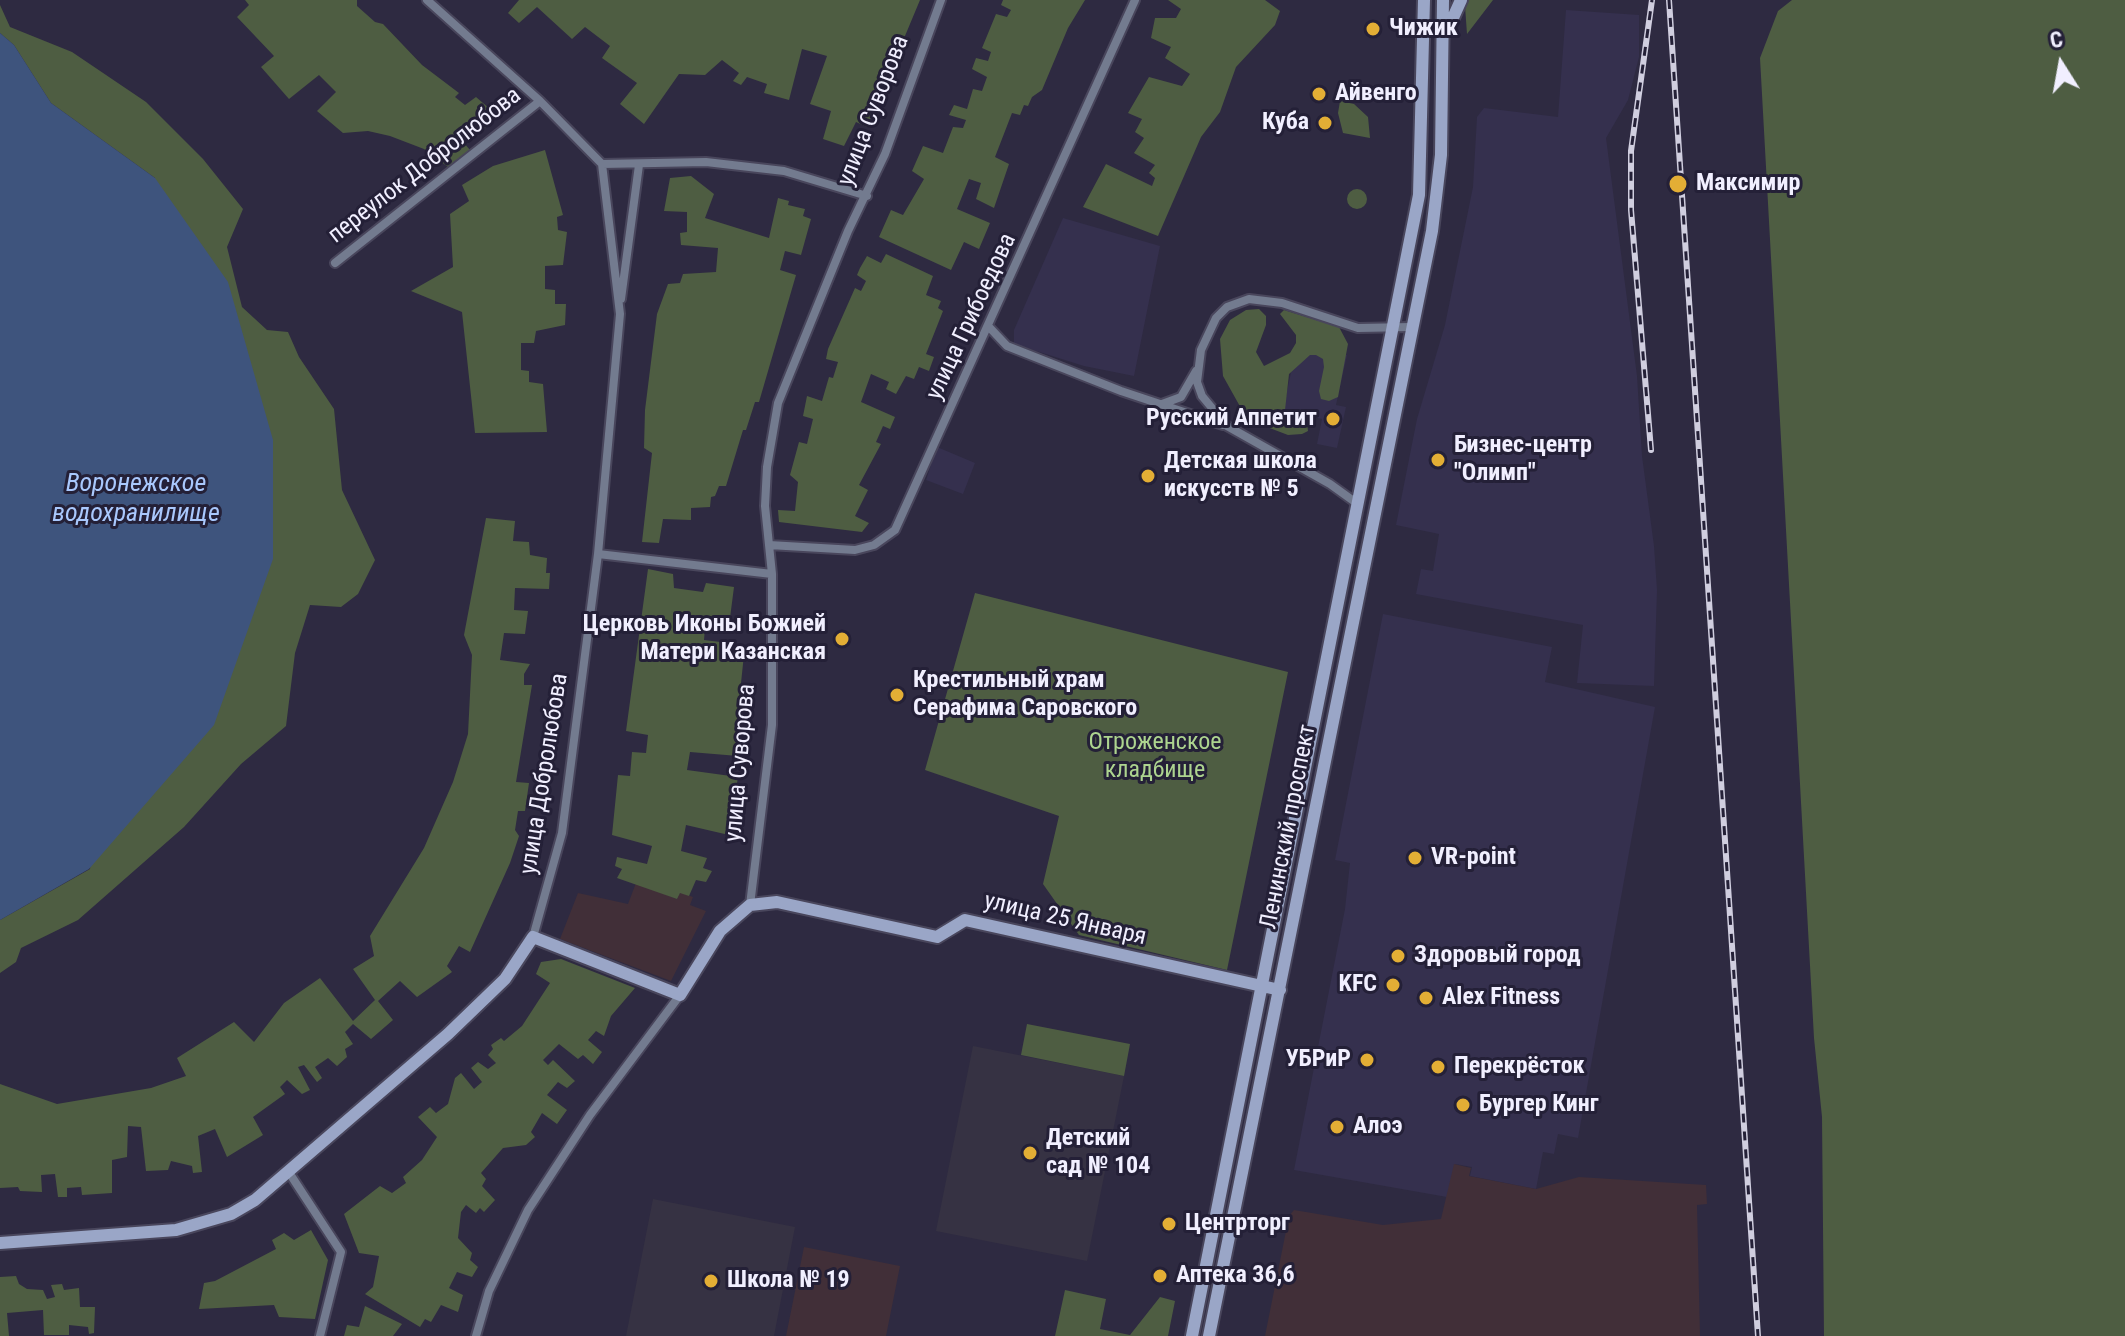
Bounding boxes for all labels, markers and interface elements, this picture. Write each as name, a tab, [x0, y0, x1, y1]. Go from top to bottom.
place label: Чижик	[1389, 15, 1458, 43]
marker: Чижик	[1364, 20, 1382, 38]
north arrow	[2021, 24, 2101, 104]
text: С	[2048, 26, 2065, 53]
street label: улица Суворова	[832, 32, 916, 190]
place label: Айвенго	[1335, 80, 1417, 108]
street label: переулок Добролюбова	[323, 82, 527, 250]
marker: Айвенго	[1310, 85, 1328, 103]
place label: Куба	[1262, 109, 1309, 137]
marker: Куба	[1316, 114, 1334, 132]
place label: Максимир	[1696, 170, 1800, 198]
marker: Максимир	[1667, 173, 1689, 195]
street label: улица Грибоедова	[921, 229, 1023, 405]
place label: Русский Аппетит	[1146, 405, 1317, 433]
marker: Русский Аппетит	[1324, 410, 1342, 428]
place label: Бизнес-центр "Олимп"	[1454, 432, 1592, 488]
place label: Детская школа искусств № 5	[1164, 448, 1317, 504]
marker: Бизнес-центр "Олимп"	[1429, 451, 1447, 469]
marker: Детская школа искусств № 5	[1139, 467, 1157, 485]
water label: Воронежское водохранилище	[52, 468, 220, 530]
place label: Церковь Иконы Божией Матери Казанская	[583, 611, 826, 667]
marker: Церковь Иконы Божией Матери Казанская	[833, 630, 851, 648]
place label: Крестильный храм Серафима Саровского	[913, 667, 1137, 723]
street label: улица Добролюбова	[515, 671, 575, 877]
street label: улица Суворова	[720, 683, 762, 843]
marker: Крестильный храм Серафима Саровского	[888, 686, 906, 704]
street label: Ленинский проспект	[1255, 722, 1323, 932]
park label: Отроженское кладбище	[1088, 729, 1222, 785]
place label: VR-point	[1431, 844, 1516, 872]
marker: VR-point	[1406, 849, 1424, 867]
street label: улица 25 Января	[981, 887, 1149, 953]
place label: Здоровый город	[1414, 942, 1580, 970]
marker: Здоровый город	[1389, 947, 1407, 965]
place label: KFC	[1339, 971, 1377, 999]
marker: KFC	[1384, 976, 1402, 994]
place label: Alex Fitness	[1442, 984, 1560, 1012]
marker: Alex Fitness	[1417, 989, 1435, 1007]
place label: УБРиР	[1285, 1046, 1351, 1074]
marker: УБРиР	[1358, 1051, 1376, 1069]
place label: Перекрёсток	[1454, 1053, 1585, 1081]
marker: Перекрёсток	[1429, 1058, 1447, 1076]
place label: Бургер Кинг	[1479, 1091, 1599, 1119]
marker: Бургер Кинг	[1454, 1096, 1472, 1114]
place label: Алоэ	[1353, 1113, 1402, 1141]
marker: Алоэ	[1328, 1118, 1346, 1136]
place label: Детский сад № 104	[1046, 1125, 1150, 1181]
marker: Детский сад № 104	[1021, 1144, 1039, 1162]
place label: Центрторг	[1185, 1210, 1290, 1238]
marker: Центрторг	[1160, 1215, 1178, 1233]
place label: Аптека 36,6	[1176, 1262, 1295, 1290]
place label: Школа № 19	[727, 1267, 850, 1295]
marker: Аптека 36,6	[1151, 1267, 1169, 1285]
marker: Школа № 19	[702, 1272, 720, 1290]

